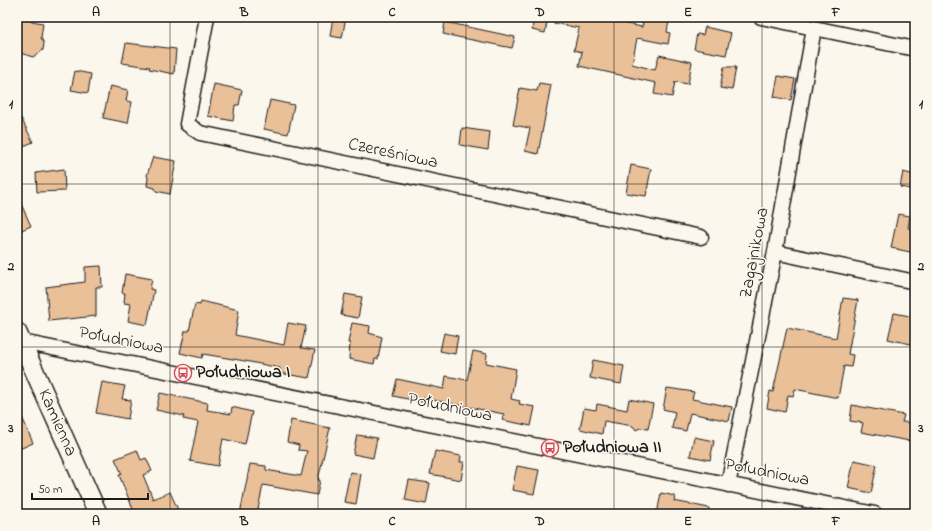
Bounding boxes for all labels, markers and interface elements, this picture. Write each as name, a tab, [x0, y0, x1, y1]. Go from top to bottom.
text: A	[92, 3, 100, 22]
text: B	[239, 3, 249, 22]
text: C	[388, 3, 396, 22]
text: D	[534, 3, 545, 22]
text: E	[684, 3, 692, 22]
text: F	[831, 3, 841, 22]
text: 1	[9, 95, 14, 114]
text: 1	[919, 95, 924, 114]
street label: Czereśniowa	[346, 132, 440, 176]
street label: Zagajnikowa	[733, 205, 778, 301]
text: 2	[7, 257, 15, 276]
text: 2	[917, 257, 925, 276]
street label: Południowa	[77, 320, 165, 362]
place label: Południowa I	[196, 360, 290, 386]
bus stop icon: Południowa I	[173, 363, 193, 383]
street label: Kamienna	[31, 385, 83, 461]
street label: Południowa	[405, 386, 495, 430]
text: 3	[7, 419, 14, 438]
text: 3	[917, 419, 924, 438]
place label: Południowa II	[563, 435, 662, 461]
bus stop icon: Południowa II	[540, 438, 560, 458]
street label: Południowa	[723, 452, 811, 494]
scale bar	[32, 475, 148, 501]
text: 50 m	[38, 481, 62, 499]
text: A	[92, 512, 100, 531]
text: B	[239, 512, 249, 531]
text: C	[388, 512, 396, 531]
text: D	[534, 512, 545, 531]
text: E	[684, 512, 692, 531]
text: F	[831, 512, 841, 531]

